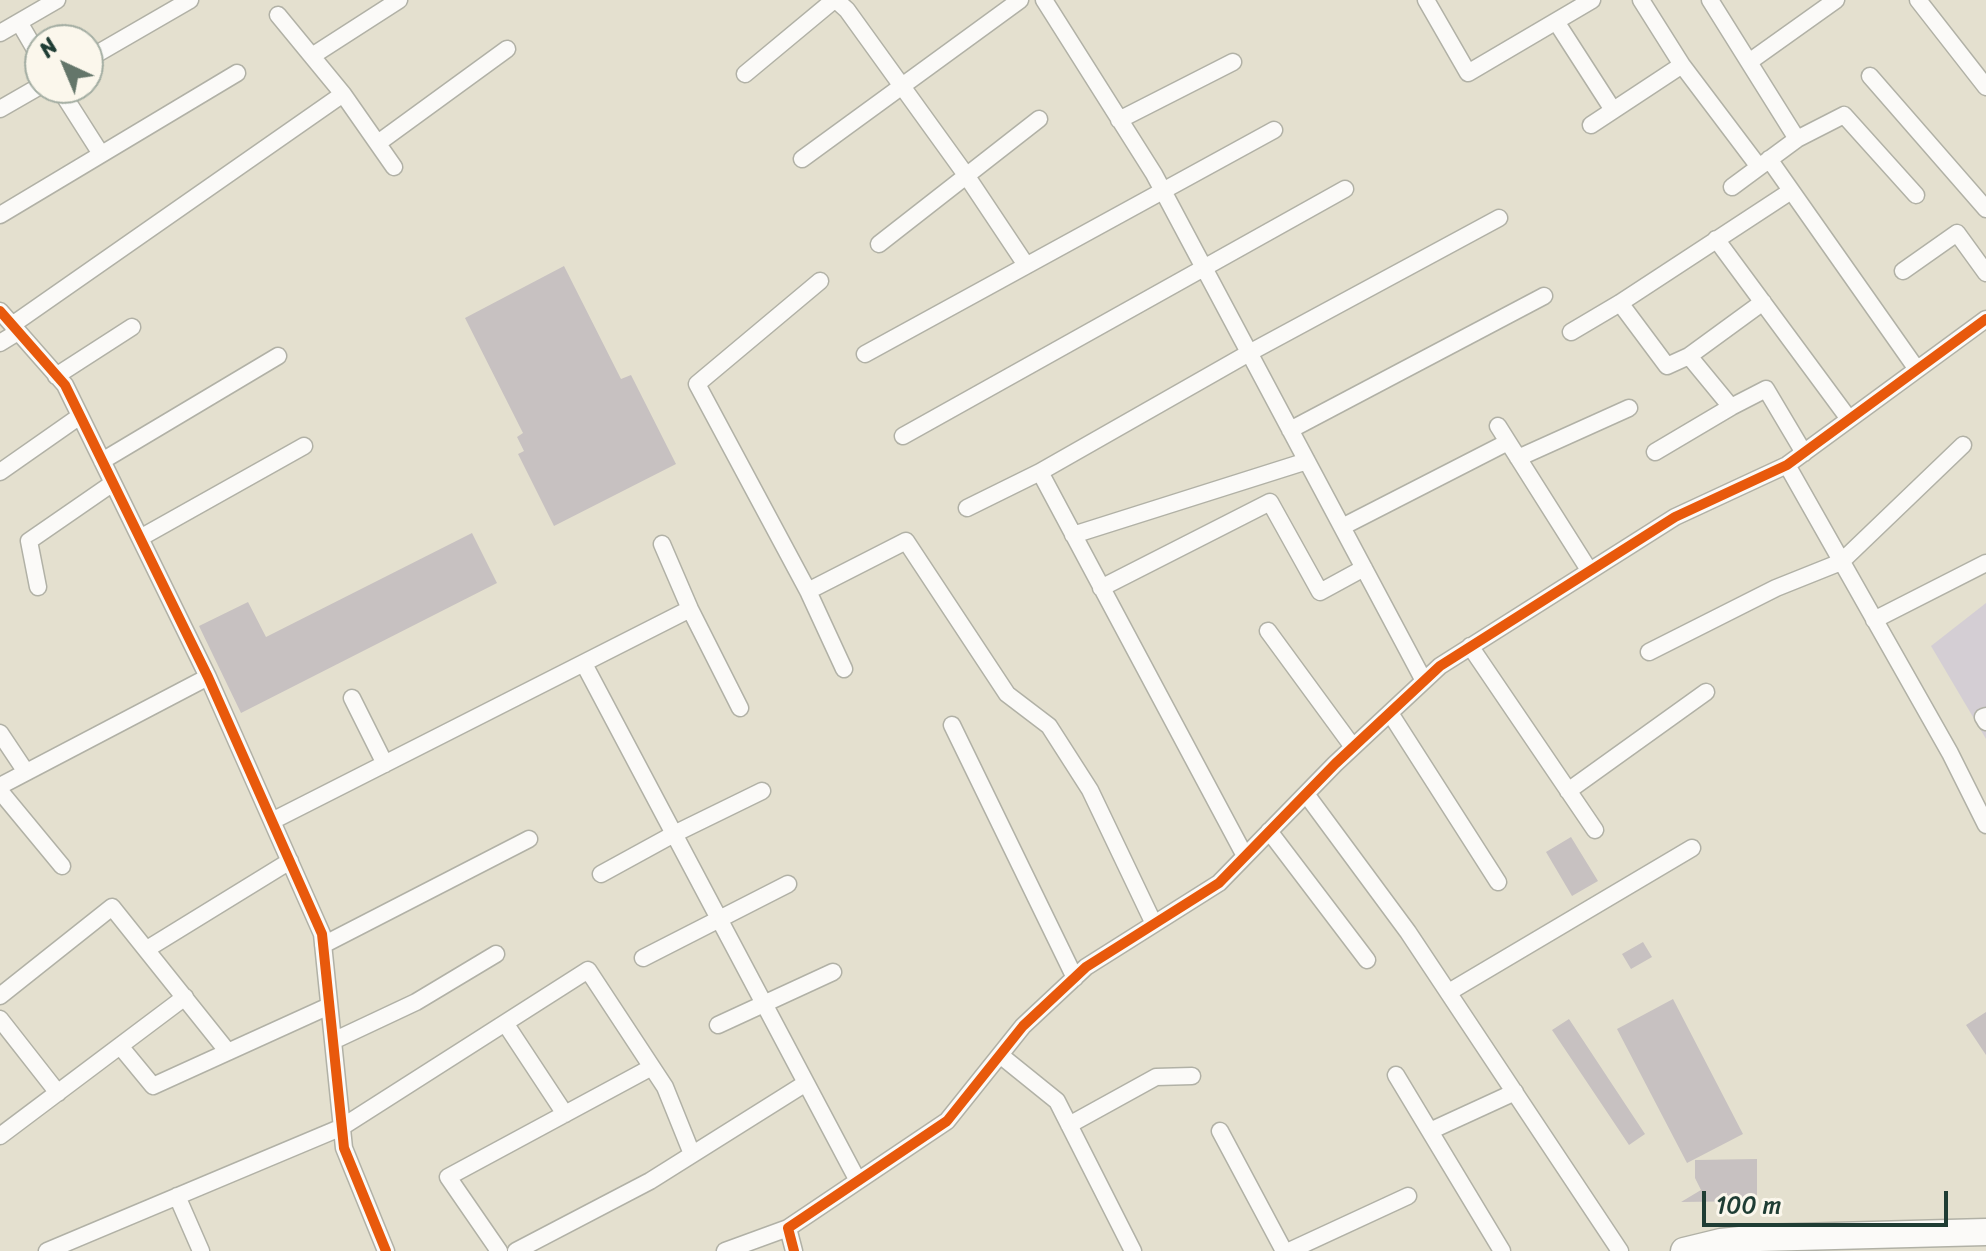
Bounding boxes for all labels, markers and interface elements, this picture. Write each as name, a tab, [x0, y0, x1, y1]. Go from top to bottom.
north arrow	[24, 24, 104, 104]
text: N	[29, 28, 67, 67]
scale bar	[1706, 1175, 1952, 1225]
text: 100 m	[1716, 1184, 1781, 1226]

